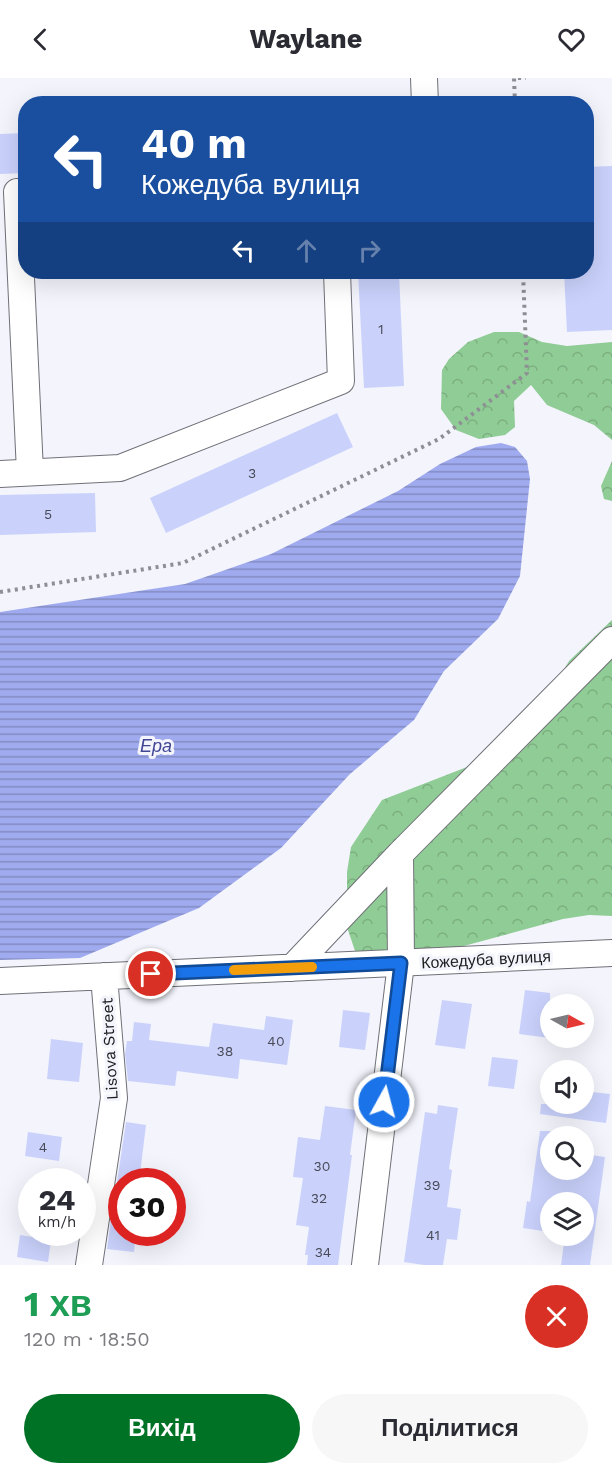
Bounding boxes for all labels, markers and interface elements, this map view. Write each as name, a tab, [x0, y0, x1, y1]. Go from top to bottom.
icon: back	[24, 23, 57, 56]
text: Waylane	[250, 23, 362, 55]
icon: heart	[555, 23, 588, 56]
text: 40 m	[141, 119, 247, 168]
icon: left	[42, 120, 120, 198]
text: Кожедуба вулиця	[141, 169, 360, 201]
icon: left	[227, 234, 260, 267]
icon: ahead	[290, 234, 323, 267]
icon: right	[353, 234, 386, 267]
house number: 1	[378, 321, 384, 337]
house number: 3	[248, 465, 256, 481]
house number: 5	[44, 506, 52, 522]
water label: Ера	[140, 735, 172, 756]
street label: Кожедуба вулиця	[421, 947, 551, 972]
pin	[125, 948, 176, 999]
icon: arrive	[134, 957, 167, 990]
north arrow	[540, 994, 594, 1048]
map controls	[540, 994, 594, 1246]
street label: Lisova Street	[97, 997, 122, 1101]
house number: 40	[267, 1033, 285, 1049]
house number: 38	[217, 1043, 233, 1059]
button: sound	[540, 1060, 594, 1114]
position arrow	[352, 1070, 416, 1134]
button: search	[540, 1126, 594, 1180]
house number: 4	[39, 1139, 47, 1155]
house number: 30	[314, 1158, 330, 1174]
speed limit sign: 30	[108, 1168, 186, 1246]
house number: 39	[424, 1177, 440, 1193]
text: 24	[39, 1182, 75, 1217]
house number: 32	[311, 1190, 327, 1206]
button: layers	[540, 1192, 594, 1246]
text: km/h	[38, 1213, 76, 1231]
house number: 41	[426, 1227, 440, 1243]
house number: 34	[315, 1244, 331, 1260]
text: 1 хв	[24, 1283, 92, 1325]
button: close	[525, 1285, 588, 1348]
text: 120 m · 18:50	[24, 1327, 150, 1351]
button: Вихід	[24, 1394, 300, 1463]
button: Поділитися	[312, 1394, 588, 1463]

